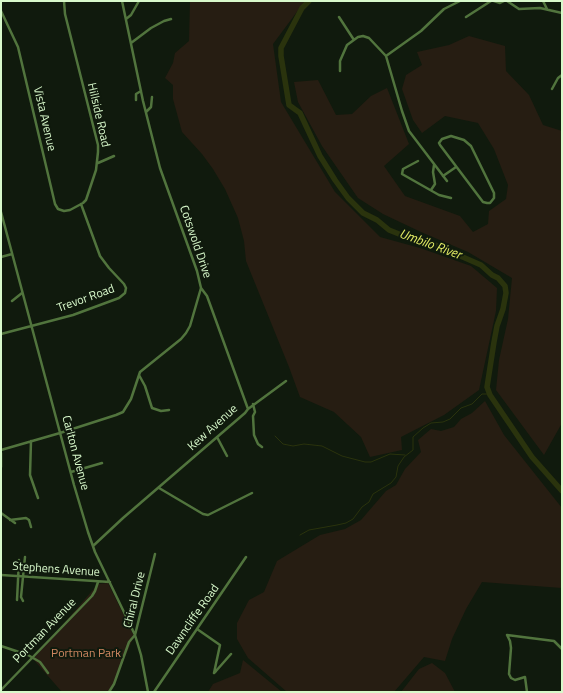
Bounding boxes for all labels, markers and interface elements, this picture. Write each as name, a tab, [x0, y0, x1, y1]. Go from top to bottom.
street label: Hillside Road	[84, 81, 112, 149]
street label: Vista Avenue	[30, 85, 58, 153]
street label: Cotswold Drive	[176, 204, 214, 280]
water label: Umbilo River	[397, 227, 463, 263]
street label: Trevor Road	[55, 282, 117, 316]
street label: Kew Avenue	[185, 402, 241, 454]
street label: Carlton Avenue	[58, 414, 92, 492]
street label: Stephens Avenue	[12, 560, 100, 580]
street label: Chiral Drive	[121, 570, 149, 630]
street label: Dawncliffe Road	[163, 582, 223, 658]
street label: Portman Avenue	[10, 596, 80, 666]
park label: Portman Park	[51, 647, 121, 661]

